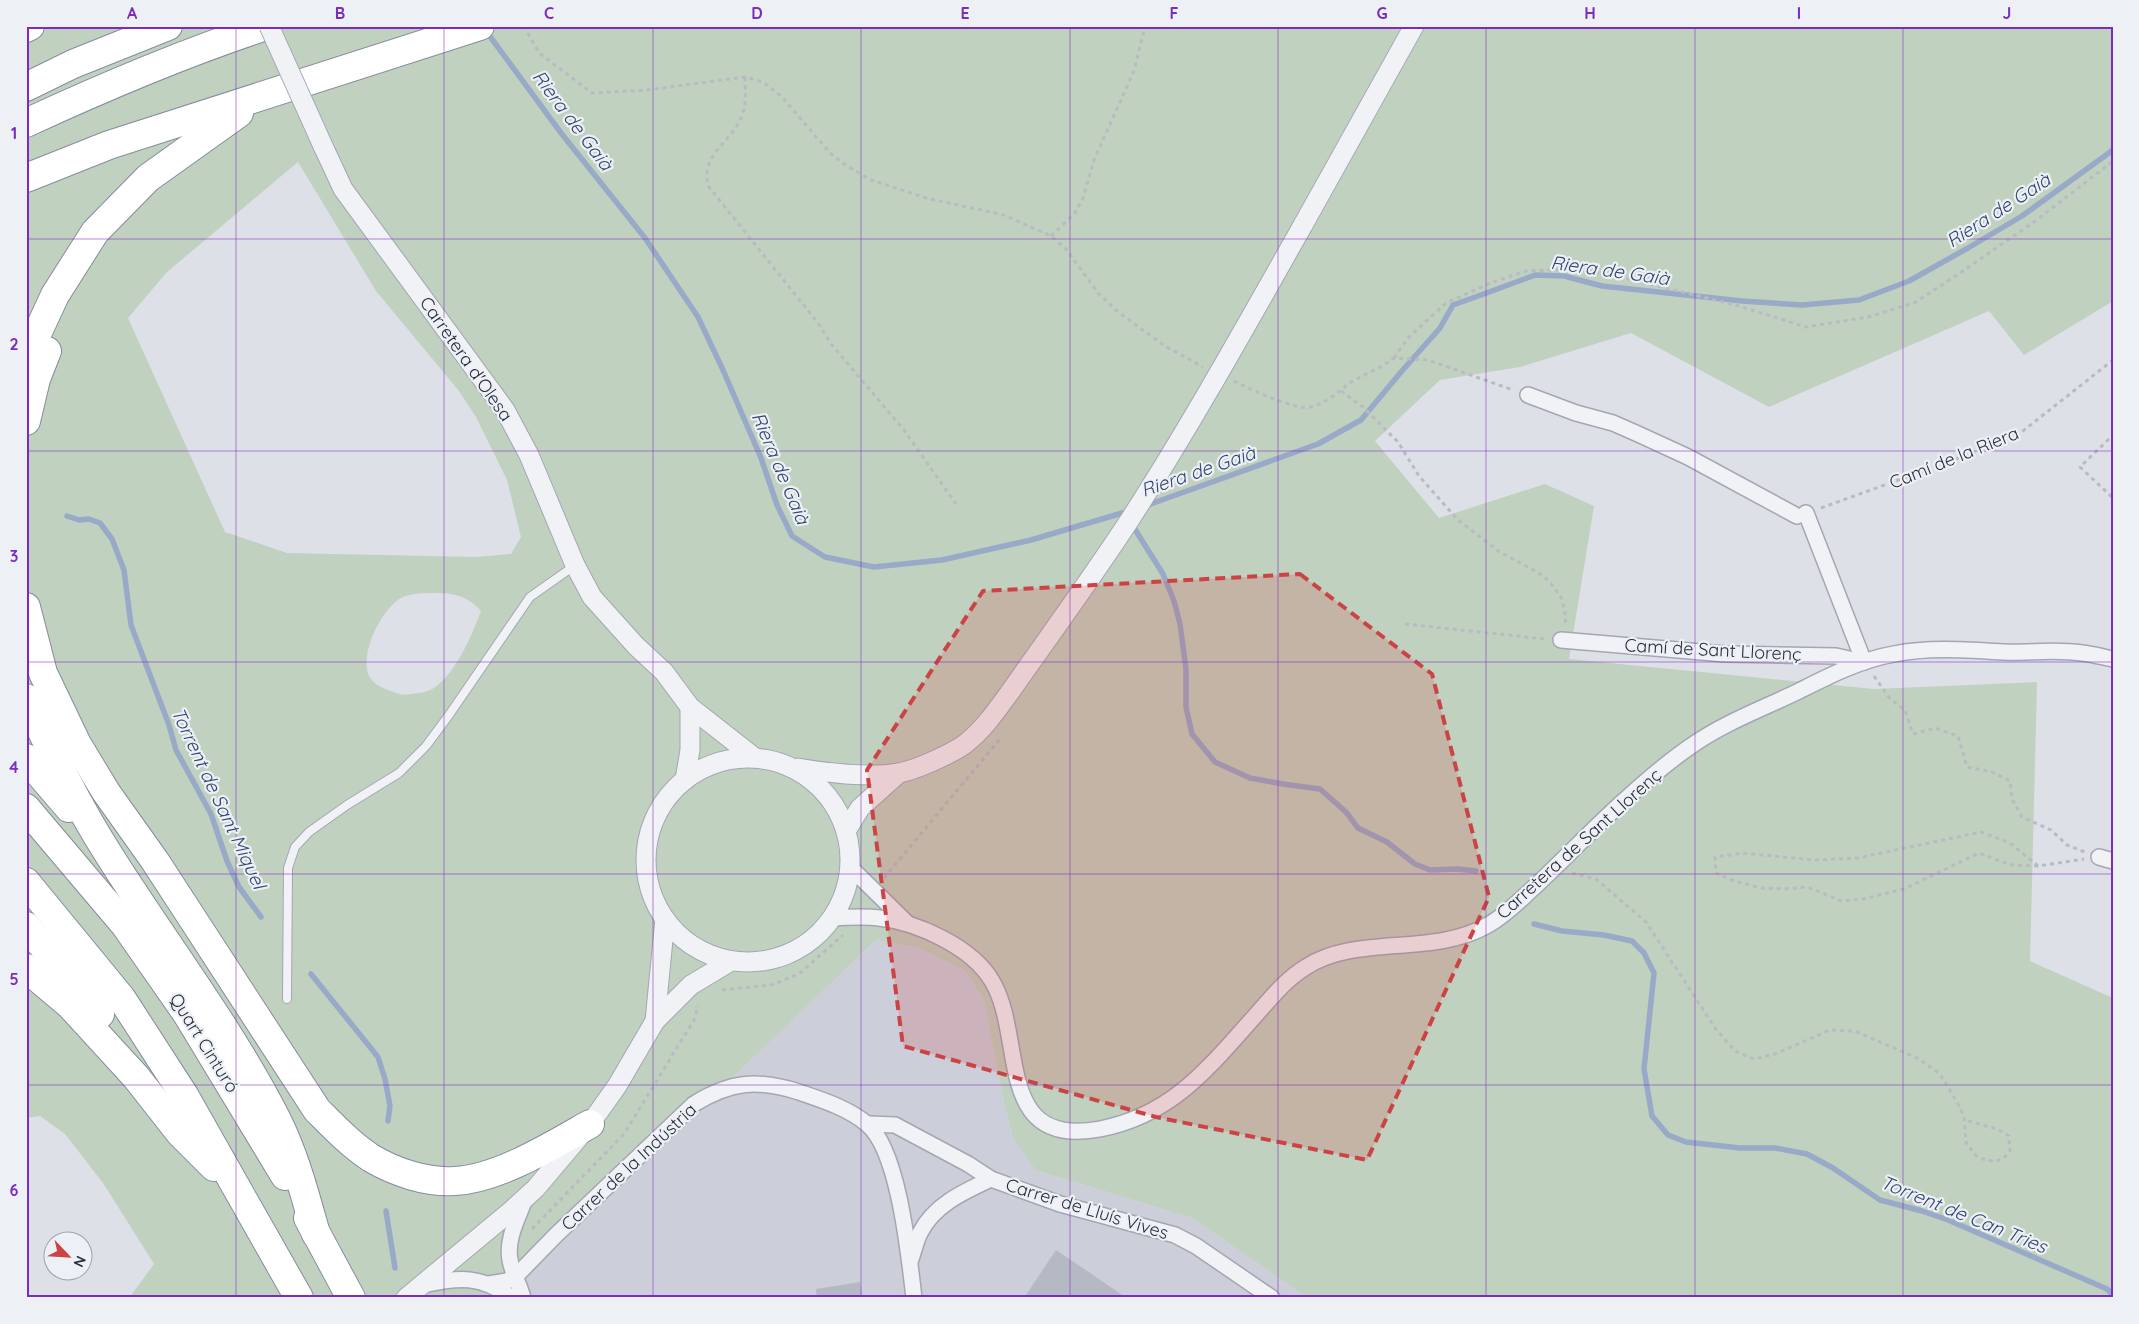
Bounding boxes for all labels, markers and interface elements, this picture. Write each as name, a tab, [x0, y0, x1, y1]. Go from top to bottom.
text: A	[127, 3, 138, 23]
text: B	[335, 3, 345, 23]
text: C	[544, 3, 554, 23]
text: D	[751, 3, 763, 23]
text: E	[960, 3, 970, 23]
text: F	[1170, 3, 1179, 23]
text: G	[1376, 3, 1388, 23]
text: H	[1584, 3, 1596, 23]
text: I	[1797, 3, 1801, 23]
text: J	[2003, 3, 2011, 23]
water label: Riera de Gaià	[528, 65, 619, 176]
text: 1	[11, 123, 17, 143]
water label: Riera de Gaià	[1941, 167, 2056, 253]
water label: Riera de Gaià	[1549, 250, 1672, 290]
street label: Carretera d'Olesa	[415, 292, 518, 425]
text: 2	[9, 334, 19, 354]
water label: Riera de Gaià	[747, 408, 816, 529]
street label: Camí de la Riera	[1886, 421, 2022, 494]
water label: Riera de Gaià	[1138, 440, 1260, 502]
text: 3	[10, 546, 18, 566]
street label: Camí de Sant Llorenç	[1624, 633, 1802, 666]
water label: Torrent de Sant Miquel	[166, 703, 273, 895]
text: 4	[9, 757, 19, 777]
street label: Carretera de Sant Llorenç	[1491, 763, 1666, 924]
text: 5	[9, 969, 19, 989]
street label: Quart Cinturó	[165, 989, 244, 1097]
street label: Carrer de la Indústria	[556, 1098, 701, 1235]
water label: Torrent de Can Tries	[1877, 1170, 2052, 1259]
street label: Carrer de Lluís Vives	[1003, 1173, 1171, 1244]
text: 6	[10, 1180, 19, 1200]
north arrow	[42, 1232, 92, 1282]
text: N	[69, 1253, 90, 1270]

